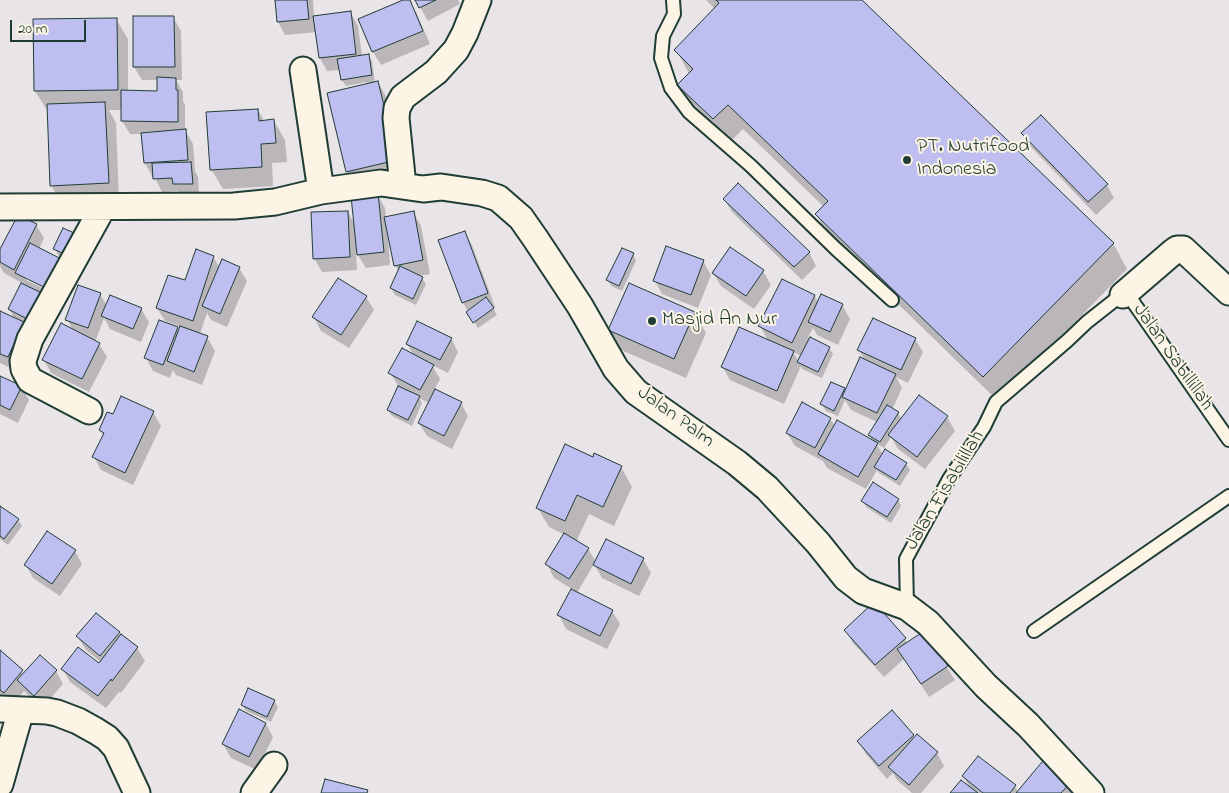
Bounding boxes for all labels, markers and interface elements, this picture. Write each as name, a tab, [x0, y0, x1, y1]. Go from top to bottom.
scale bar	[12, 10, 89, 42]
text: 20 m	[18, 18, 47, 40]
place label: PT. Nutrifood Indonesia	[917, 136, 1029, 183]
marker: PT. Nutrifood Indonesia	[901, 154, 913, 166]
street label: Jalan Sabillillah	[1126, 300, 1218, 416]
place label: Masjid An Nur	[662, 309, 777, 333]
marker: Masjid An Nur	[646, 315, 658, 327]
street label: Jalan Palm	[632, 382, 718, 454]
street label: Jalan Fisabilillah	[901, 427, 991, 555]

